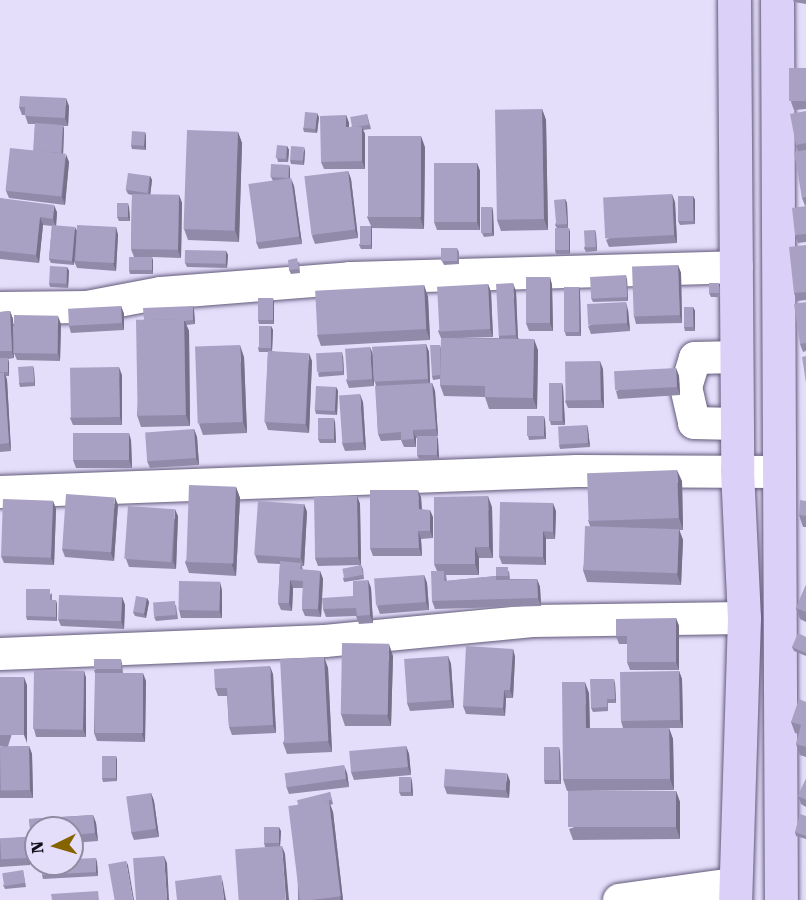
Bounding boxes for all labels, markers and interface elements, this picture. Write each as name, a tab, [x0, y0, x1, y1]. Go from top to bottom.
north arrow	[24, 816, 84, 876]
text: N	[28, 840, 48, 854]

